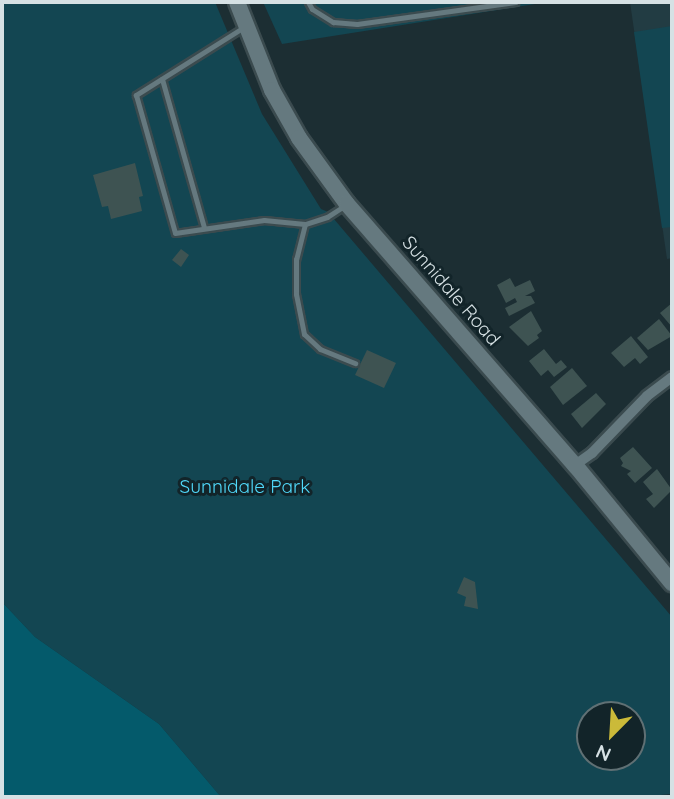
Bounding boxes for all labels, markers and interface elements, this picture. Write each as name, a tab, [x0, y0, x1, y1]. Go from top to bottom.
street label: Sunnidale Road	[397, 232, 505, 350]
park label: Sunnidale Park	[180, 476, 310, 498]
north arrow	[576, 701, 646, 771]
text: N	[592, 740, 615, 767]

